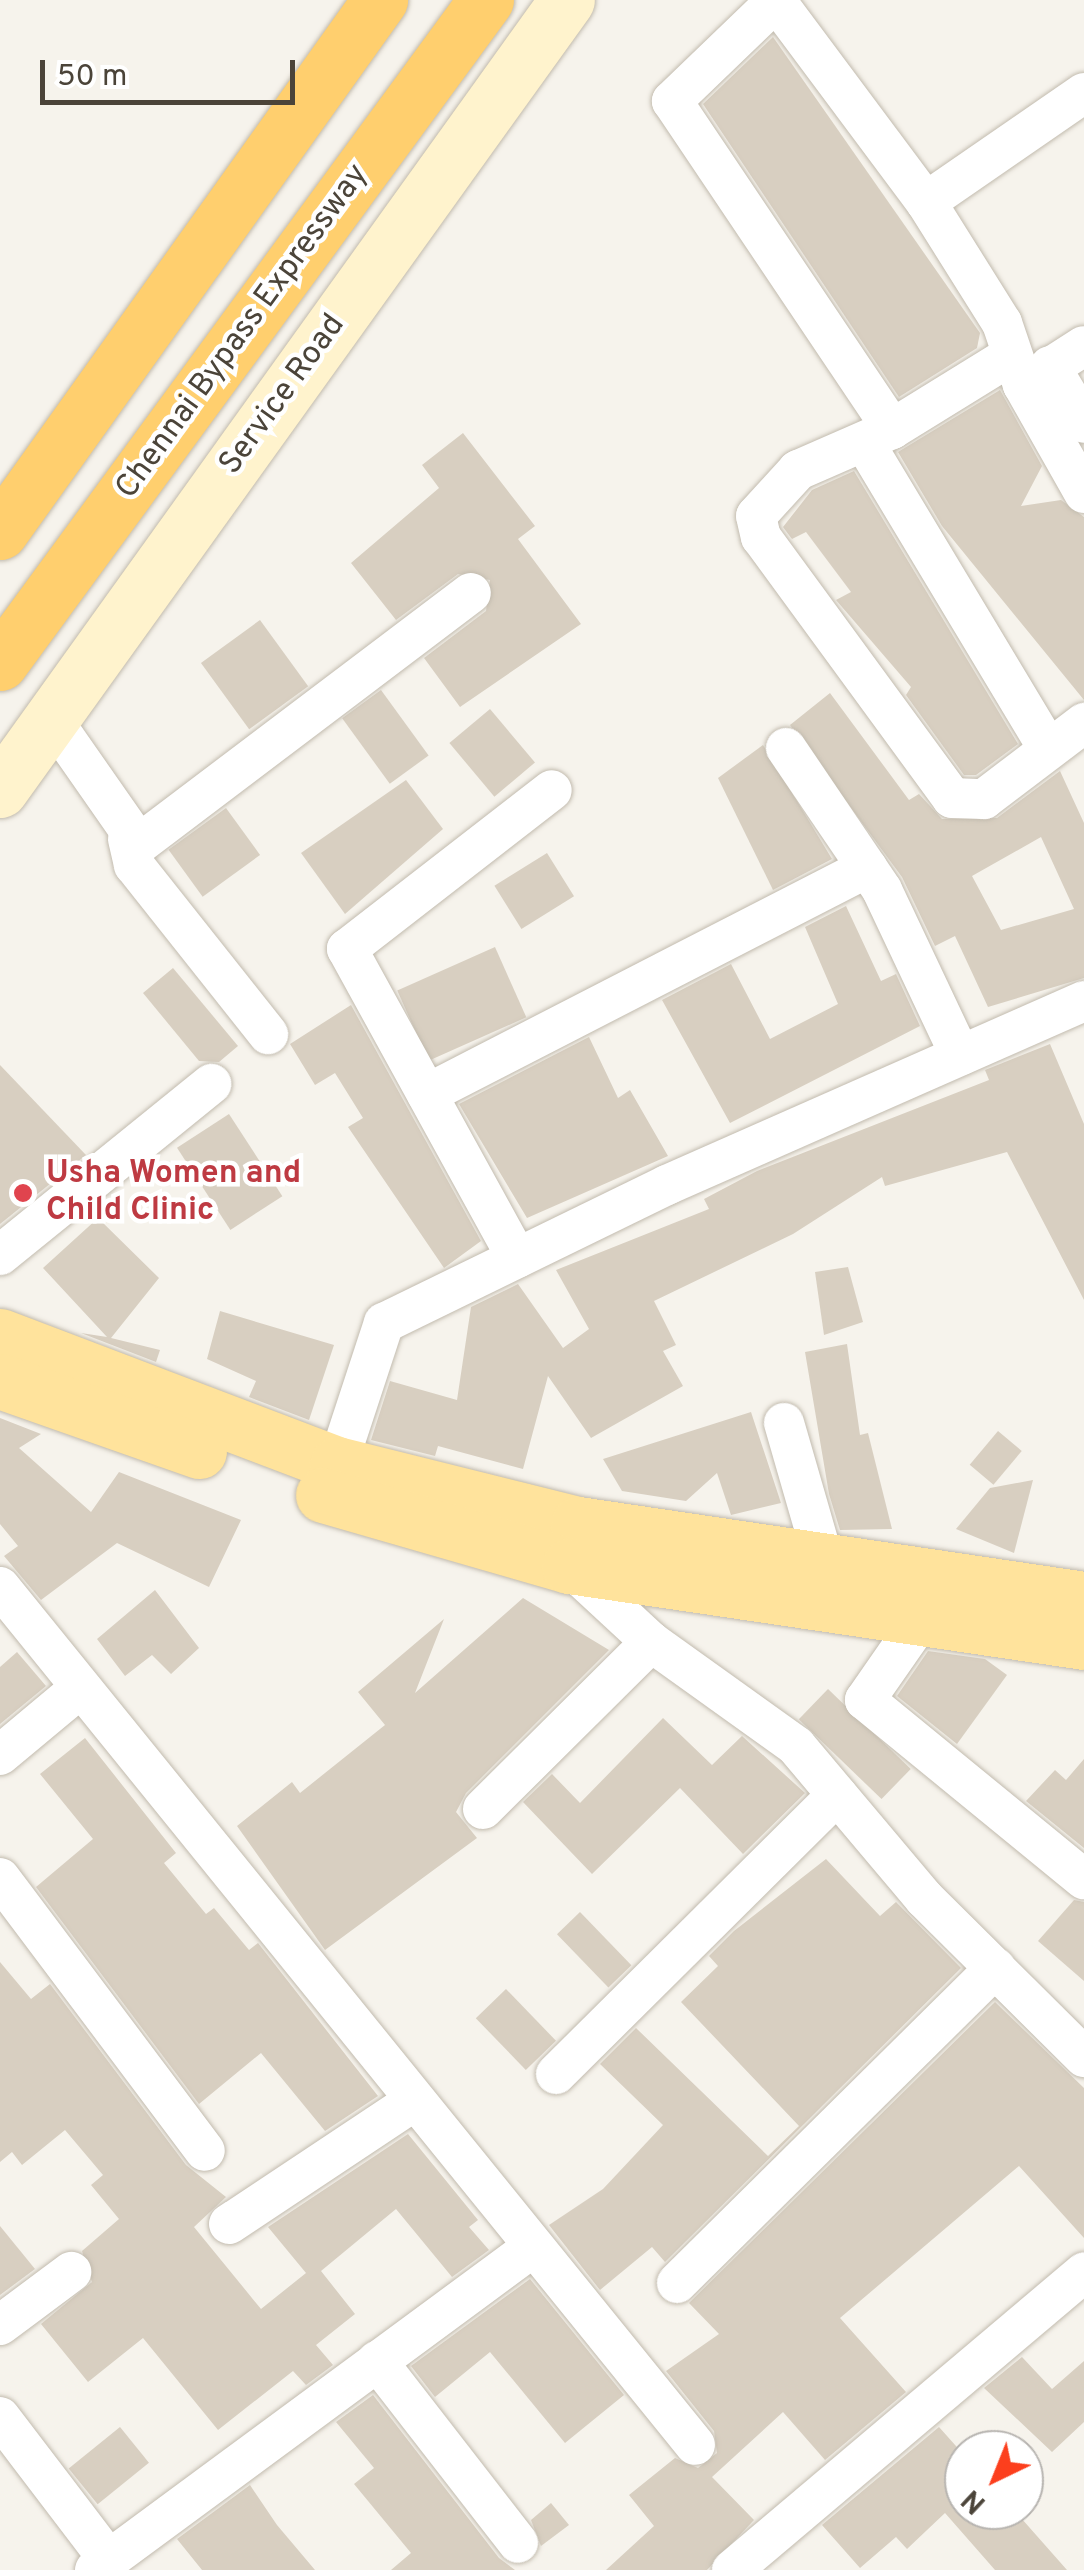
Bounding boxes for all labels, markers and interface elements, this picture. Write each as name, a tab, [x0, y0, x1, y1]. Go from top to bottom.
scale bar	[45, 40, 300, 102]
text: 50 m	[57, 59, 127, 96]
street label: Chennai Bypass Expressway	[109, 157, 377, 507]
street label: Service Road	[212, 307, 354, 483]
place label: Usha Women and Child Clinic	[46, 1156, 301, 1231]
marker: Usha Women and Child Clinic	[10, 1180, 36, 1206]
north arrow	[944, 2430, 1044, 2530]
text: N	[955, 2480, 995, 2521]

